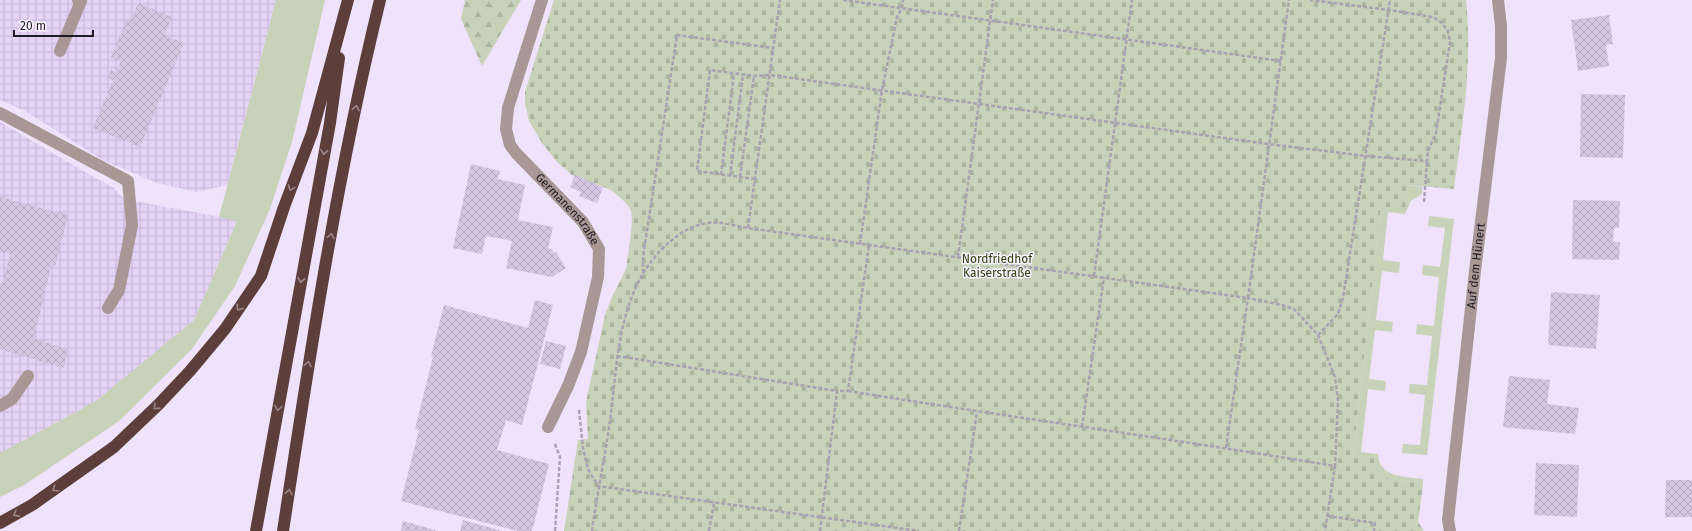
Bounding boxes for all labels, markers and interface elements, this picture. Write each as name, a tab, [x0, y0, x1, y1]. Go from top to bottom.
scale bar	[14, 12, 93, 38]
text: 20 m	[20, 19, 46, 33]
one-way arrow	[351, 105, 359, 111]
one-way arrow	[320, 149, 329, 155]
street label: Germanenstraße	[532, 170, 602, 247]
one-way arrow	[288, 184, 296, 191]
street label: Auf dem Hünert	[1464, 221, 1488, 309]
one-way arrow	[327, 233, 335, 239]
park label: Nordfriedhof Kaiserstraße	[962, 252, 1033, 280]
one-way arrow	[297, 277, 306, 283]
one-way arrow	[236, 304, 244, 311]
one-way arrow	[303, 361, 312, 367]
one-way arrow	[153, 402, 161, 410]
one-way arrow	[274, 405, 283, 411]
one-way arrow	[52, 484, 59, 492]
one-way arrow	[284, 489, 293, 496]
one-way arrow	[13, 509, 20, 517]

